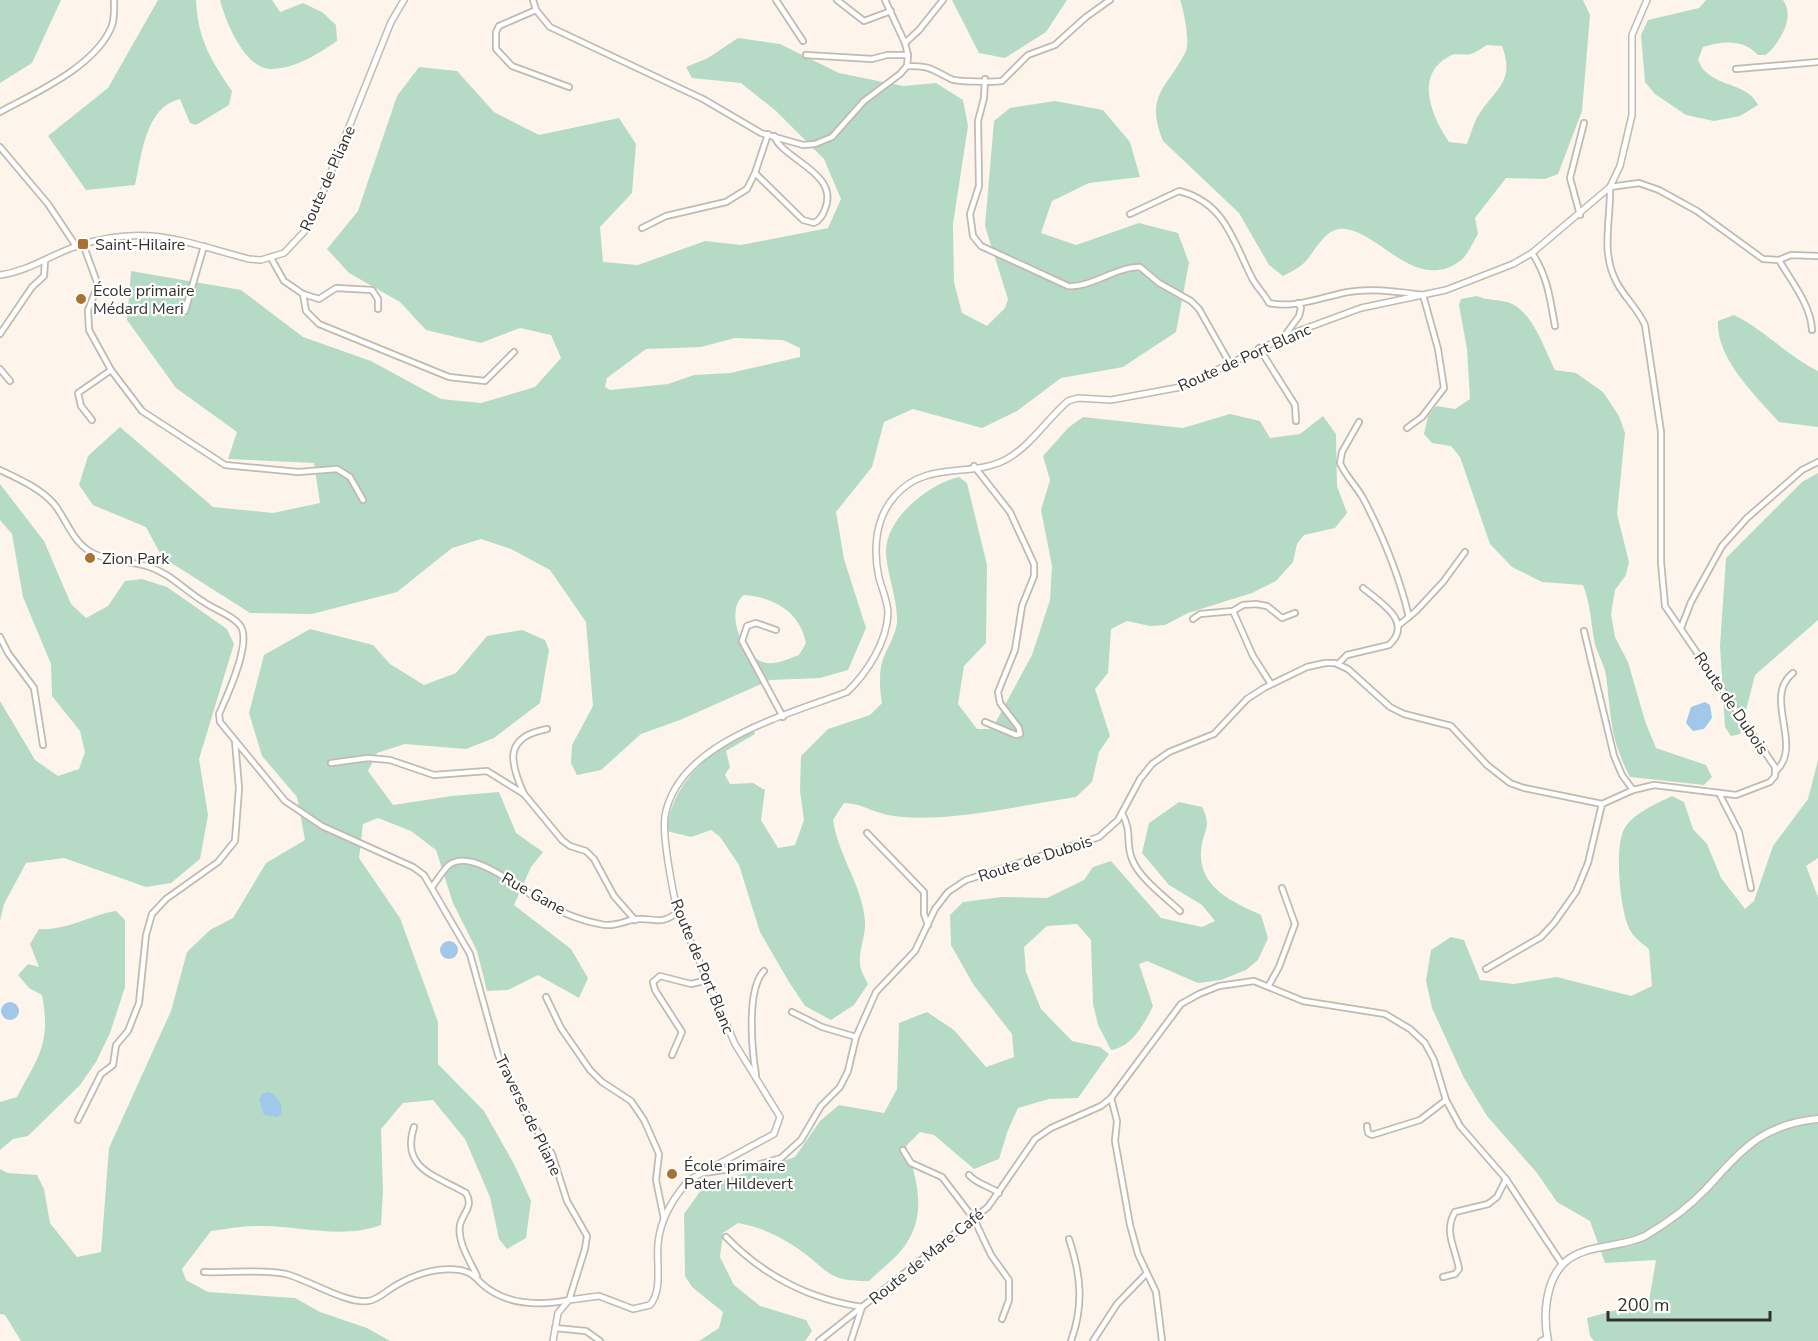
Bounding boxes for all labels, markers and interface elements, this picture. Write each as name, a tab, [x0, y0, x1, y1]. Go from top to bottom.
street label: Route de Pliane	[295, 122, 361, 235]
place label: Saint-Hilaire	[95, 234, 185, 256]
marker: Saint-Hilaire	[76, 237, 90, 251]
place label: École primaire Médard Meri	[93, 280, 194, 320]
marker: École primaire Médard Meri	[74, 292, 88, 306]
street label: Route de Port Blanc	[1174, 318, 1315, 397]
place label: Zion Park	[102, 548, 170, 570]
marker: Zion Park	[83, 551, 97, 565]
street label: Route de Dubois	[1689, 648, 1774, 759]
street label: Route de Dubois	[975, 830, 1095, 888]
street label: Rue Gane	[498, 867, 569, 920]
street label: Route de Port Blanc	[665, 896, 739, 1038]
street label: Traverse de Pliane	[489, 1051, 567, 1179]
place label: École primaire Pater Hildevert	[684, 1155, 793, 1195]
marker: École primaire Pater Hildevert	[665, 1167, 679, 1181]
street label: Route de Mare Café	[865, 1204, 989, 1310]
scale bar	[1608, 1284, 1770, 1322]
text: 200 m	[1617, 1293, 1669, 1317]

